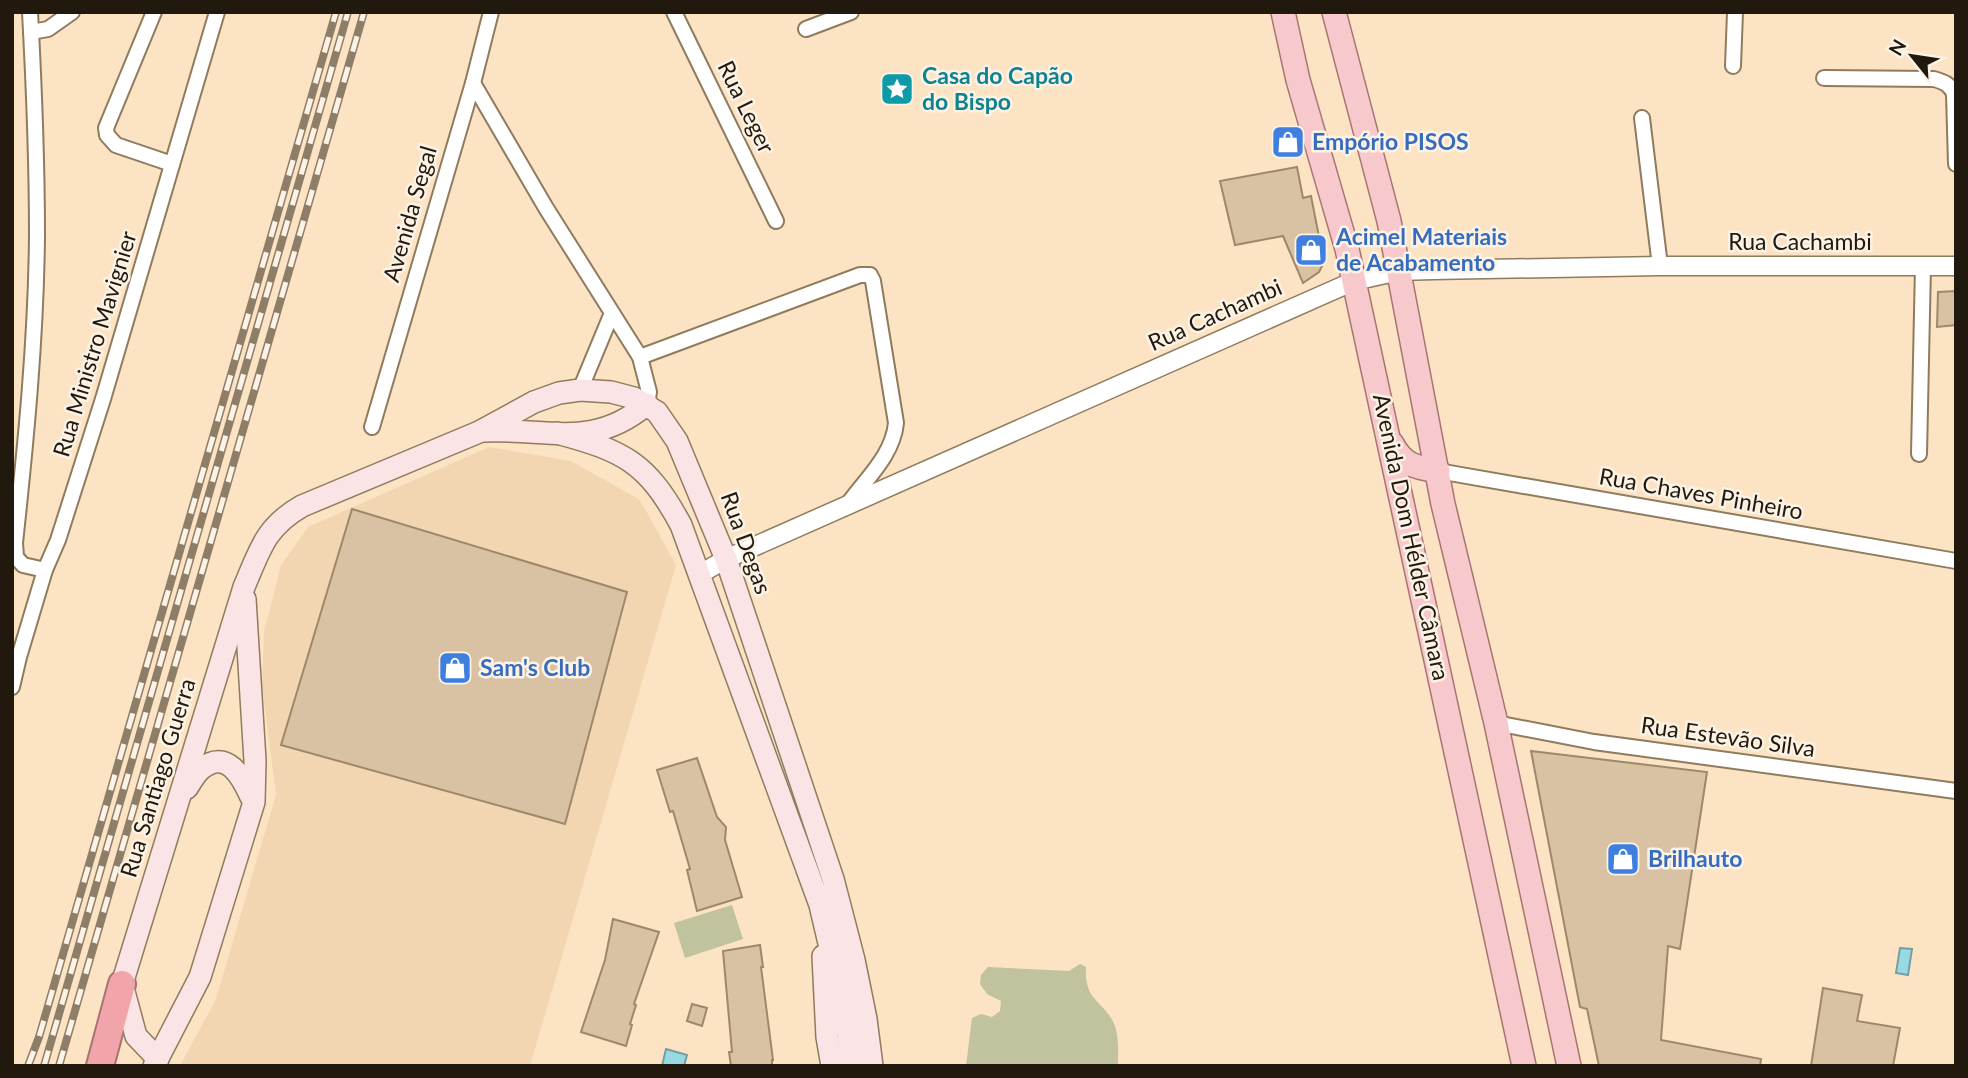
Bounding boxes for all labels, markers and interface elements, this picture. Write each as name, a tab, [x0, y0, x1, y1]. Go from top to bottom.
north arrow	[1877, 21, 1947, 91]
text: N	[1883, 35, 1910, 59]
street label: Rua Leger	[713, 56, 782, 158]
place label: Casa do Capão do Bispo	[922, 61, 1073, 115]
place icon: Casa do Capão do Bispo	[878, 70, 916, 108]
shop icon: Empório PISOS	[1269, 123, 1307, 161]
place label: Empório PISOS	[1312, 127, 1469, 155]
street label: Avenida Segal	[376, 142, 442, 285]
place label: Acimel Materiais de Acabamento	[1335, 222, 1507, 276]
street label: Rua Ministro Mavignier	[46, 227, 142, 460]
street label: Rua Cachambi	[1728, 227, 1872, 255]
shop icon: Acimel Materiais de Acabamento	[1292, 231, 1330, 269]
street label: Rua Cachambi	[1143, 272, 1286, 356]
street label: Avenida Dom Hélder Câmara	[1368, 391, 1456, 683]
street label: Rua Chaves Pinheiro	[1597, 461, 1805, 525]
street label: Rua Degas	[716, 488, 778, 598]
shop icon: Sam's Club	[436, 649, 474, 687]
place label: Sam's Club	[480, 653, 590, 681]
street label: Rua Santiago Guerra	[113, 675, 201, 880]
street label: Rua Estevão Silva	[1639, 710, 1817, 762]
shop icon: Brilhauto	[1604, 840, 1642, 878]
place label: Brilhauto	[1648, 844, 1742, 872]

